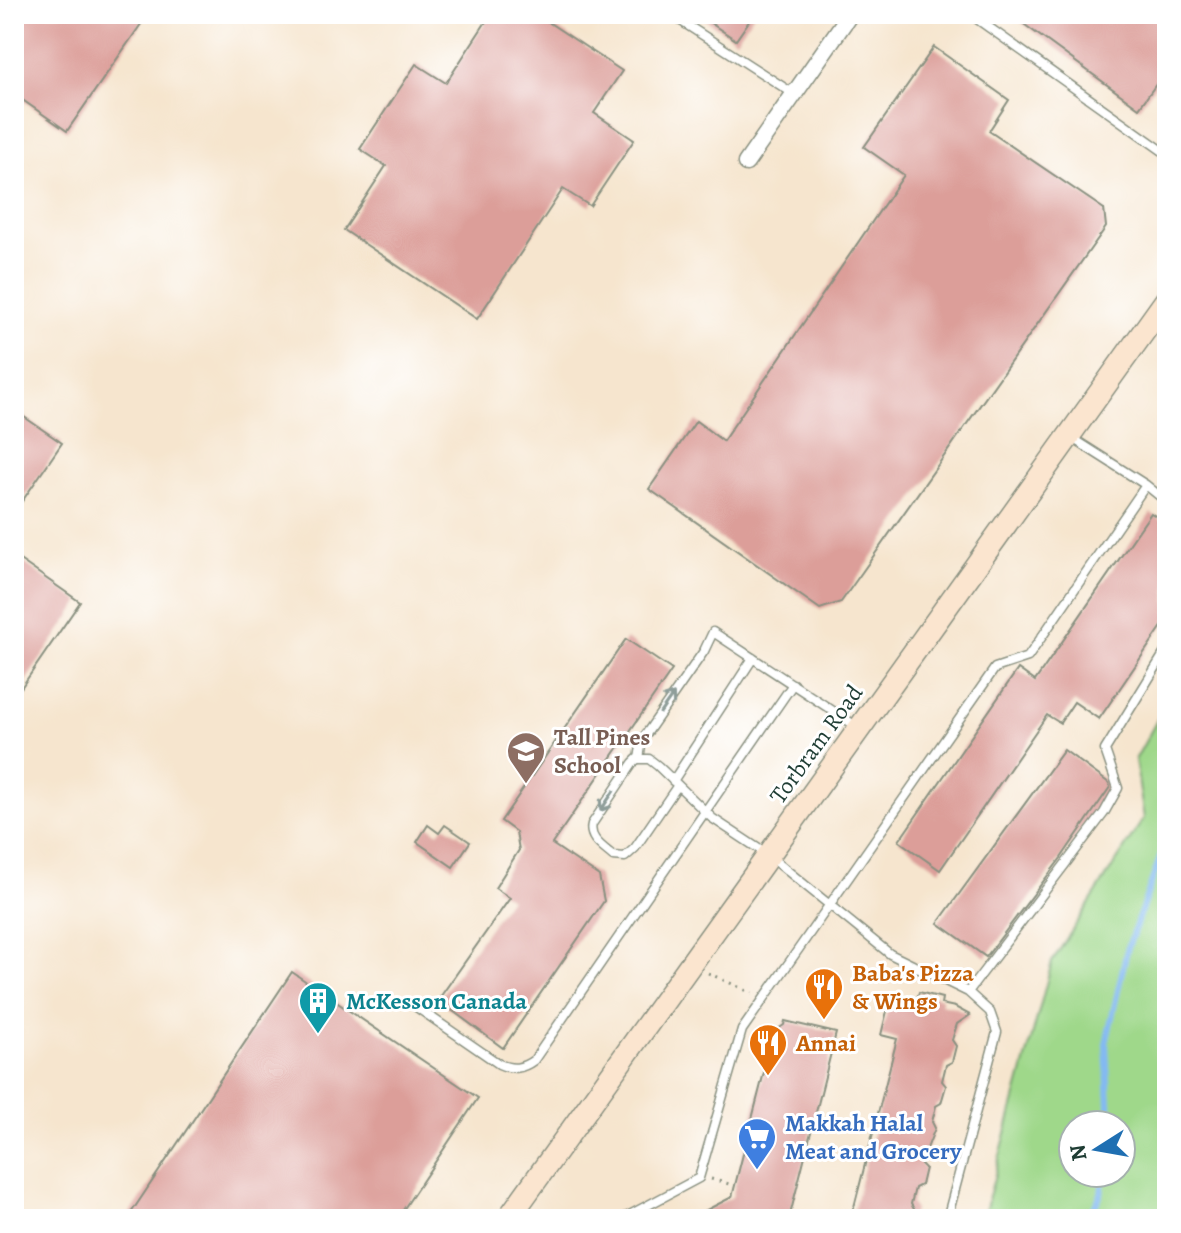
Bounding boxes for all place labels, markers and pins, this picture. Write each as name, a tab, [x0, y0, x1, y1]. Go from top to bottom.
place label: Tall Pines School	[554, 721, 650, 781]
school or university icon: Tall Pines School	[505, 730, 547, 785]
place label: Baba's Pizza & Wings	[852, 957, 974, 1017]
restaurant icon: Baba's Pizza & Wings	[803, 966, 845, 1021]
building icon: McKesson Canada	[297, 980, 339, 1035]
place label: McKesson Canada	[346, 985, 528, 1017]
restaurant icon: Annai	[747, 1022, 789, 1077]
place label: Annai	[795, 1027, 856, 1059]
place label: Makkah Halal Meat and Grocery	[785, 1107, 962, 1167]
supermarket icon: Makkah Halal Meat and Grocery	[736, 1116, 778, 1171]

